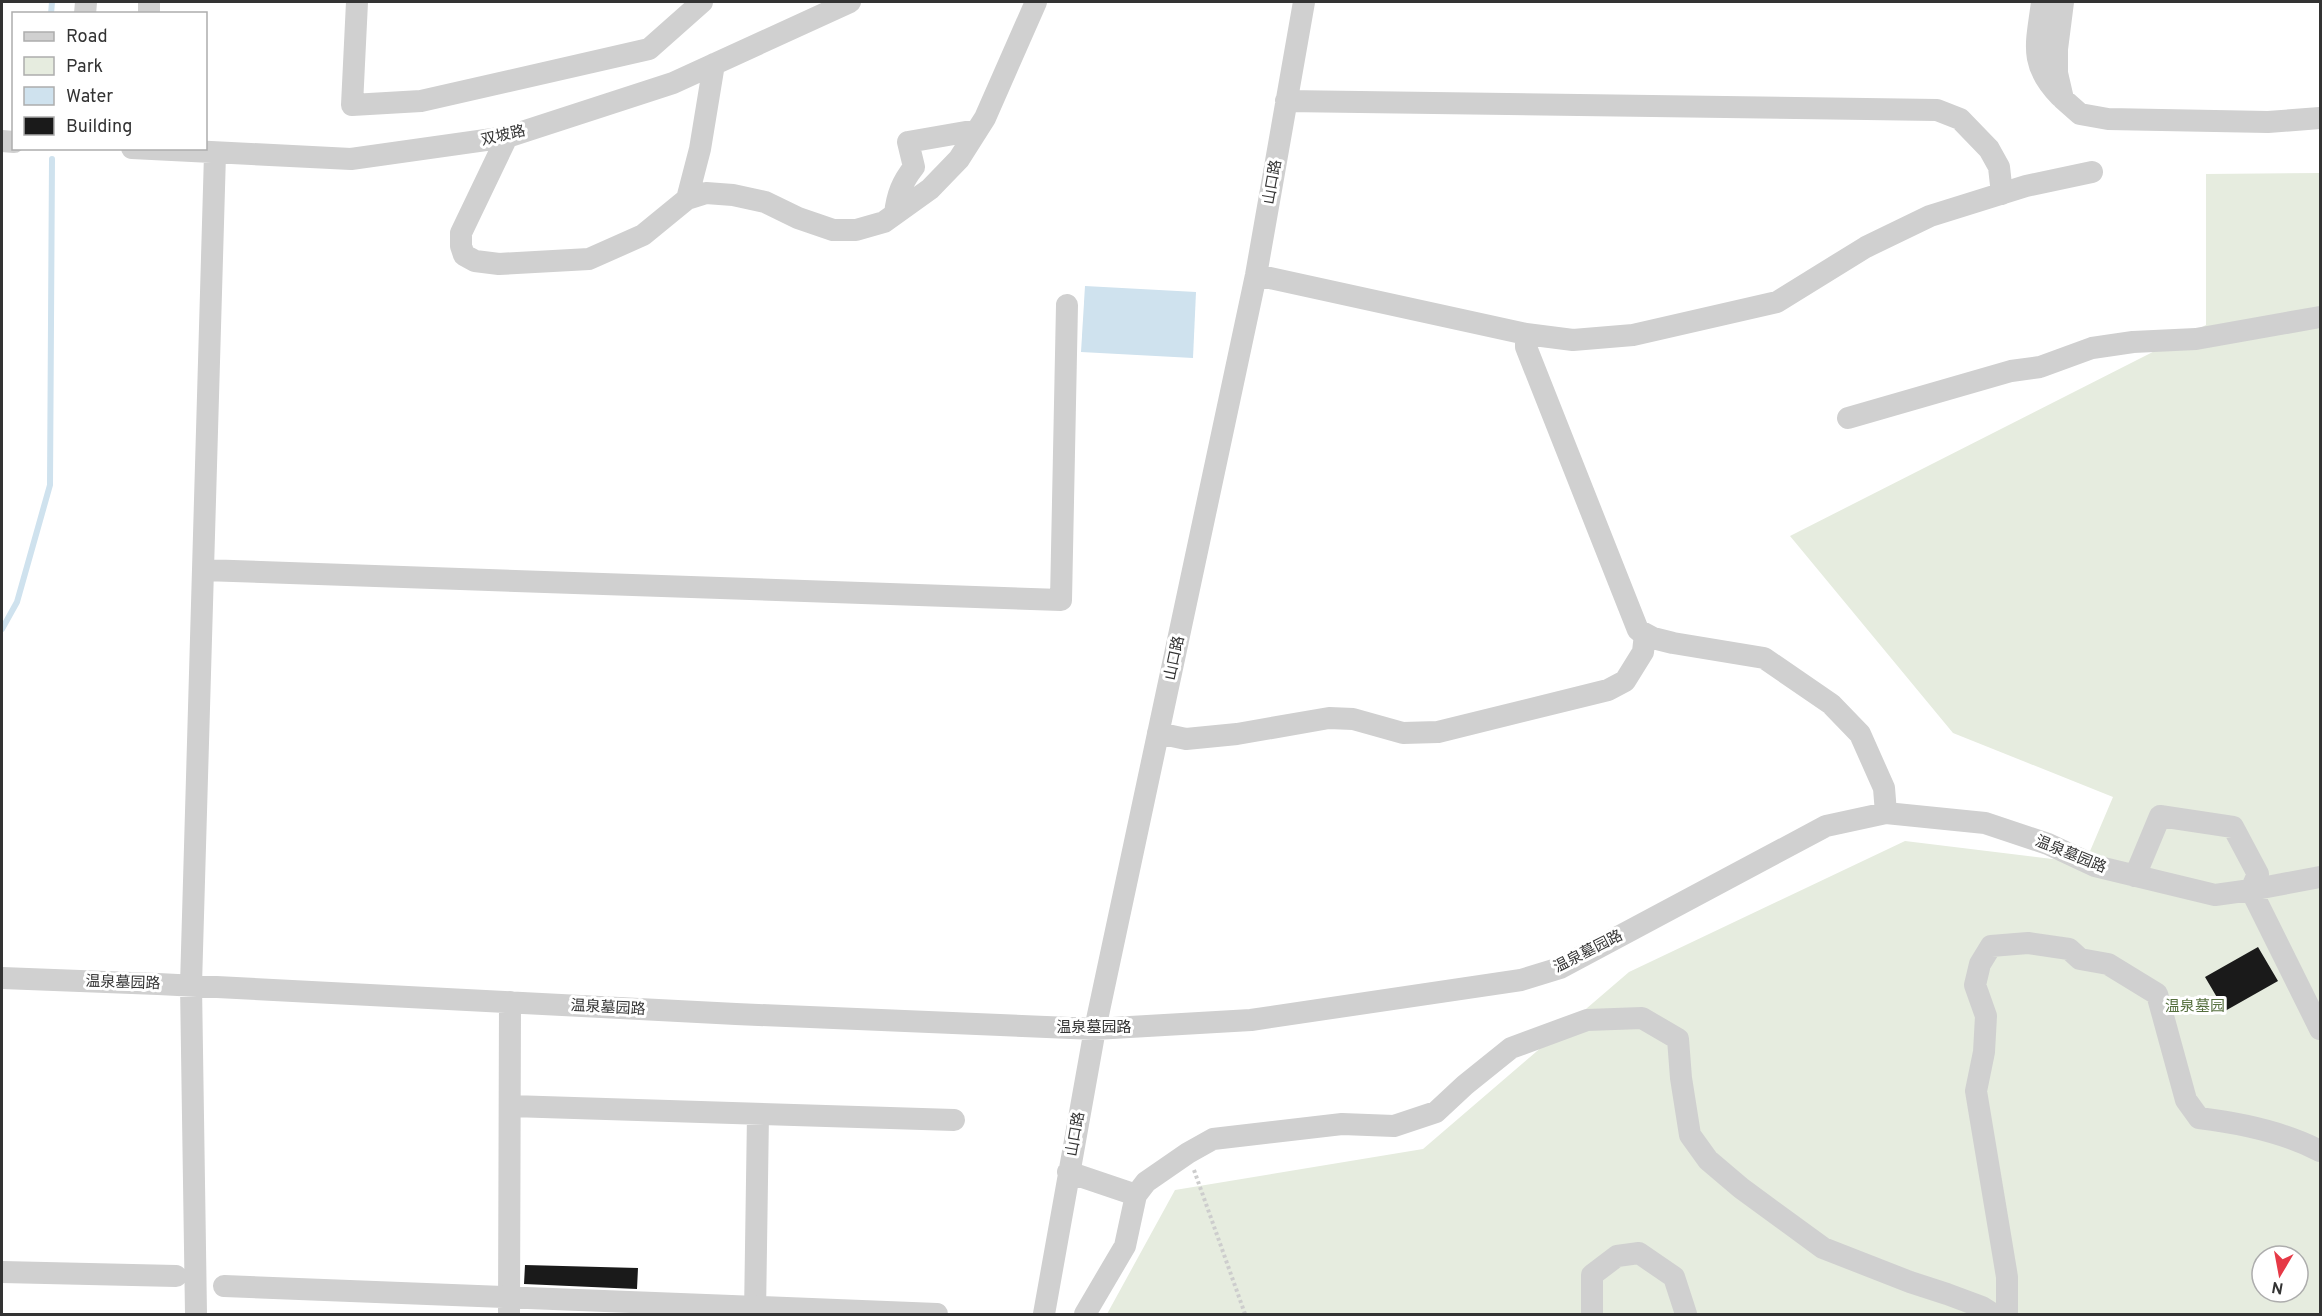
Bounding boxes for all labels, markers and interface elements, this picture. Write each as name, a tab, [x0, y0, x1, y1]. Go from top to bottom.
legend	[12, 12, 207, 150]
text: Road	[66, 26, 108, 49]
text: Park	[66, 56, 103, 79]
text: Water	[66, 86, 113, 109]
text: Building	[66, 116, 132, 139]
street label: 双坡路	[479, 122, 527, 151]
street label: 山口路	[1260, 158, 1287, 206]
street label: 山口路	[1161, 634, 1189, 682]
street label: 温泉墓园路	[2032, 833, 2109, 878]
street label: 温泉墓园路	[1551, 927, 1626, 978]
street label: 温泉墓园路	[85, 973, 161, 994]
street label: 温泉墓园路	[570, 997, 646, 1020]
park label: 温泉墓园	[2165, 998, 2225, 1017]
street label: 温泉墓园路	[1056, 1019, 1132, 1038]
street label: 山口路	[1063, 1110, 1090, 1158]
north arrow	[2250, 1244, 2310, 1304]
text: N	[2270, 1276, 2285, 1298]

